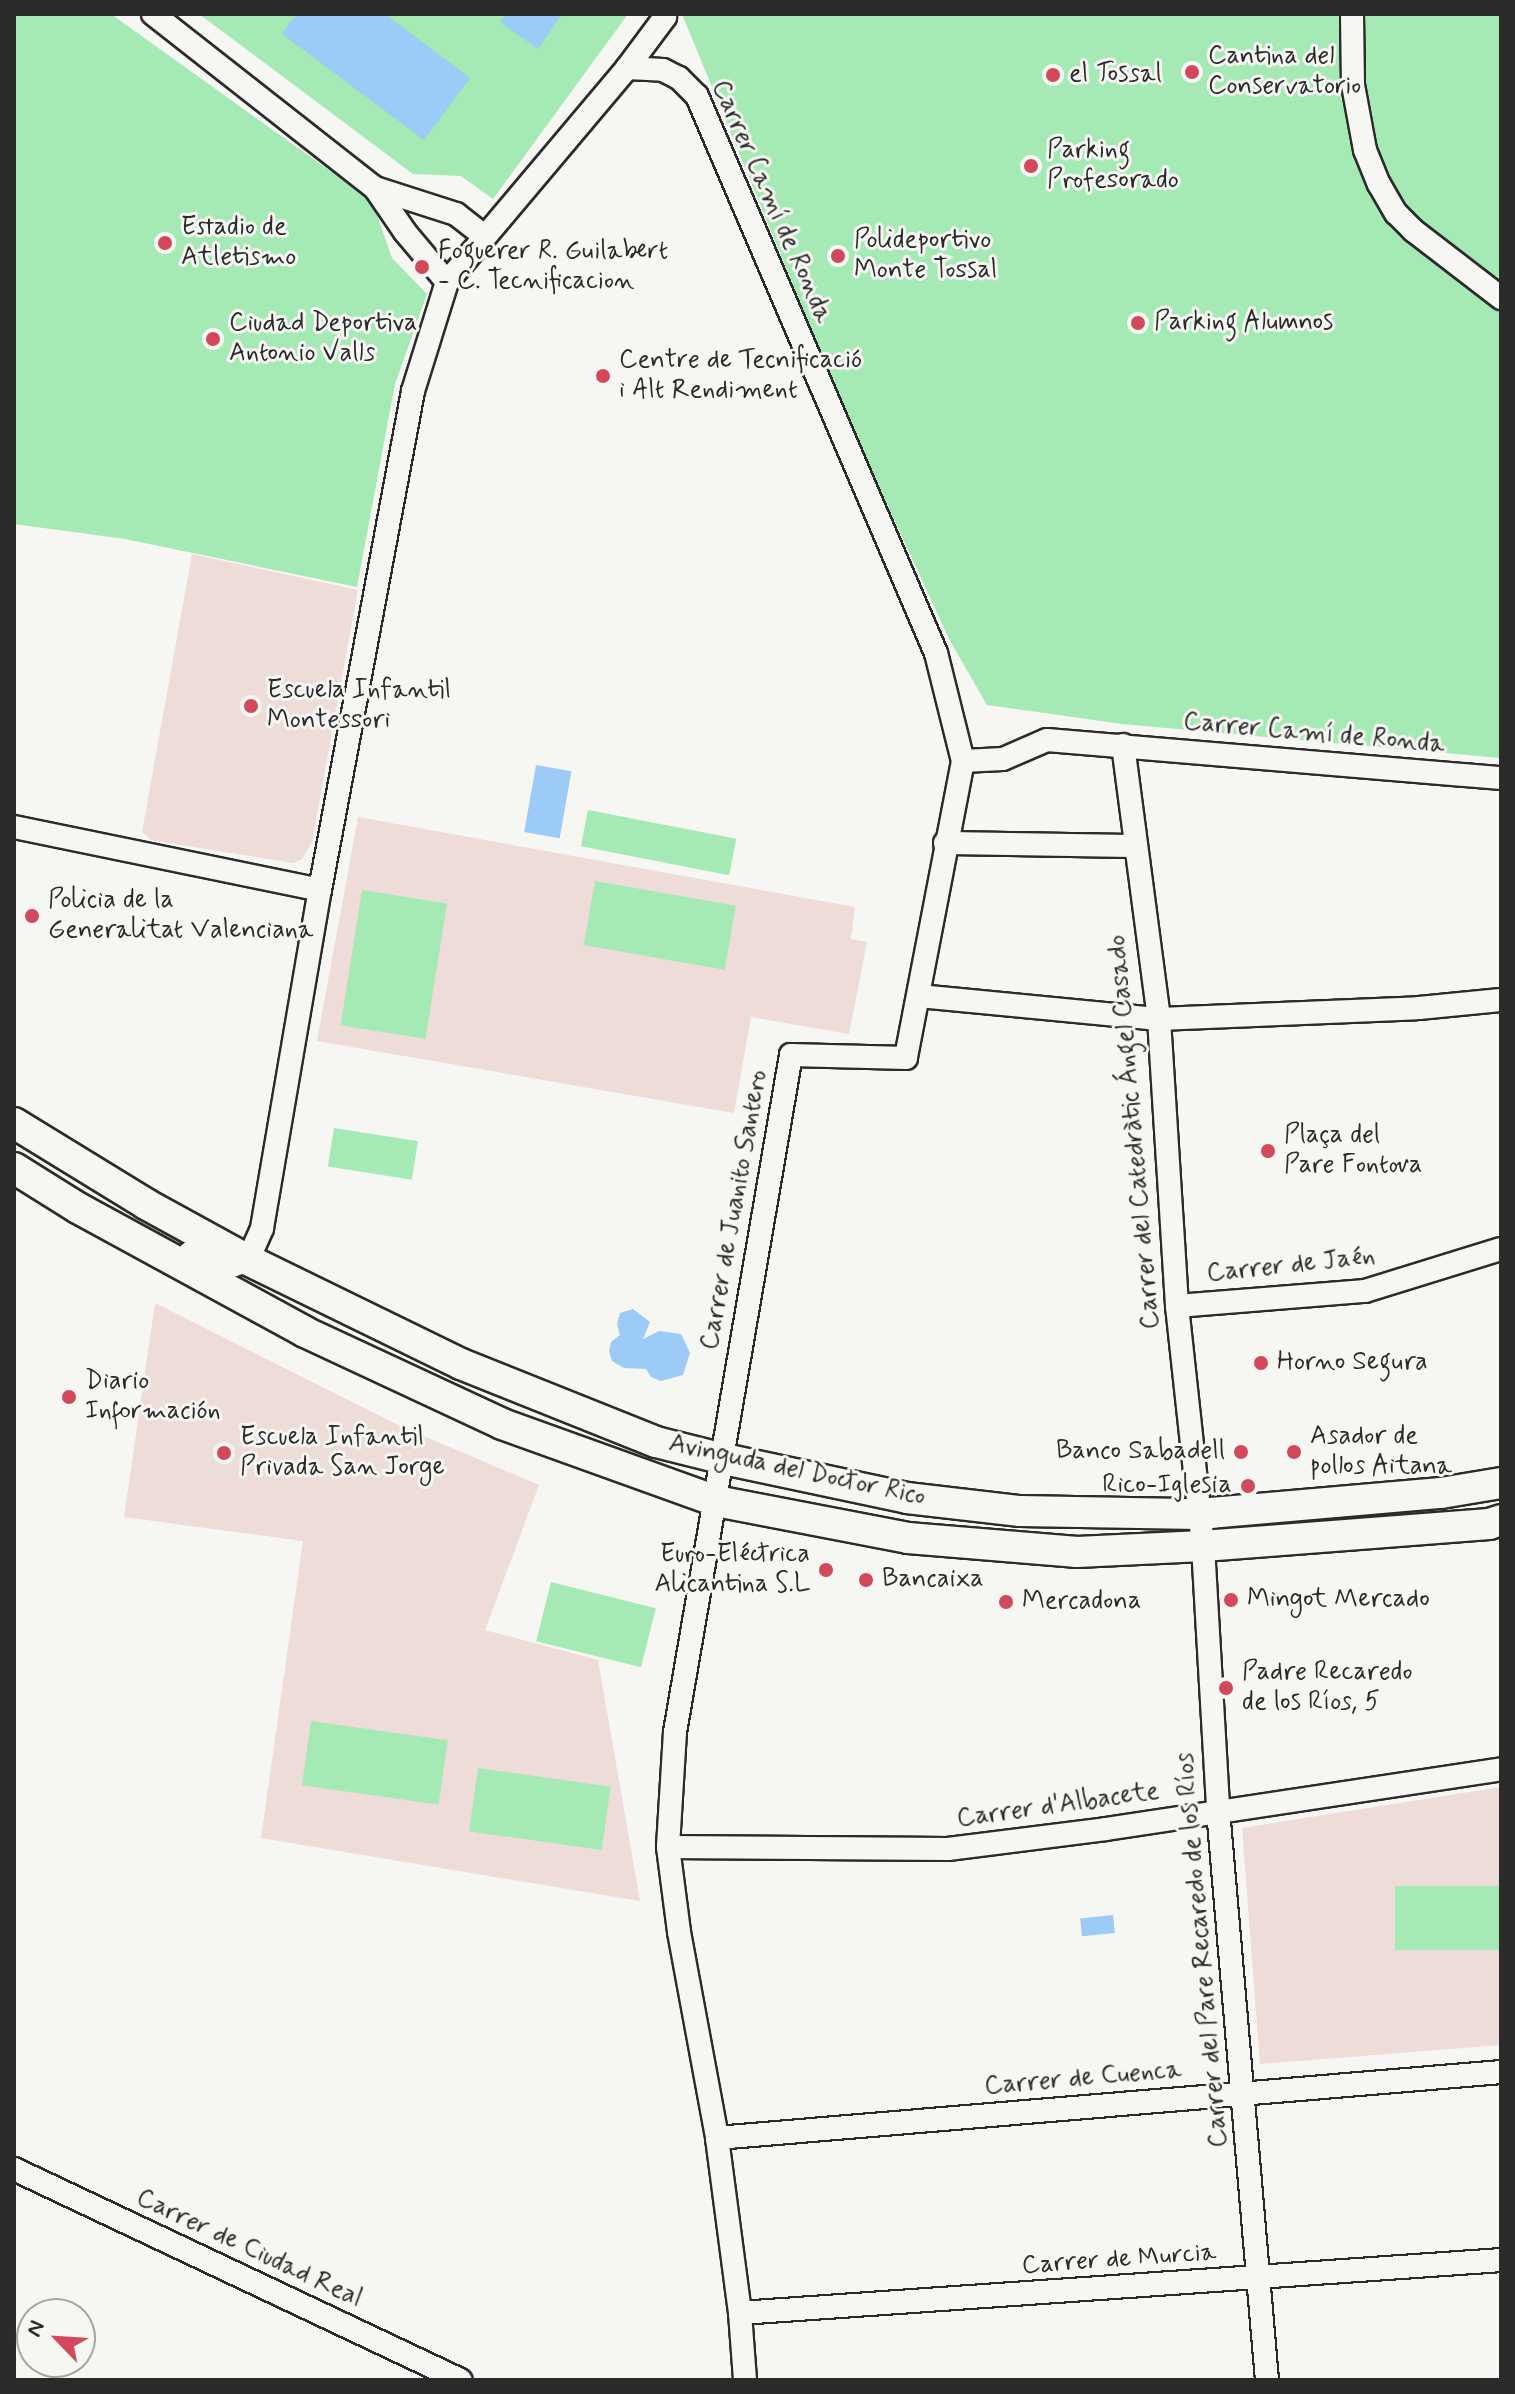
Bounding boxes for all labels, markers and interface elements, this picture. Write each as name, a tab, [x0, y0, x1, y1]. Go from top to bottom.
place label: Cantina del Conservatorio	[1208, 41, 1361, 102]
place label: el Tossal	[1069, 59, 1160, 91]
marker: Cantina del Conservatorio	[1183, 63, 1201, 81]
marker: el Tossal	[1044, 66, 1062, 84]
street label: Carrer Camí de Ronda	[705, 80, 837, 324]
place label: Parking Profesorado	[1047, 135, 1179, 196]
marker: Parking Profesorado	[1022, 157, 1040, 175]
place label: Estadio de Atletismo	[181, 212, 296, 274]
place label: Polideportivo Monte Tossal	[854, 225, 998, 286]
marker: Estadio de Atletismo	[156, 234, 174, 252]
place label: Foguerer R. Guilabert - C. Tecnificacion	[438, 236, 669, 298]
marker: Polideportivo Monte Tossal	[829, 247, 847, 265]
marker: Foguerer R. Guilabert - C. Tecnificacion	[413, 258, 431, 276]
place label: Parking Alumnos	[1154, 307, 1343, 339]
place label: Ciudad Deportiva Antonio Valls	[229, 308, 417, 370]
marker: Parking Alumnos	[1129, 314, 1147, 332]
marker: Ciudad Deportiva Antonio Valls	[204, 330, 222, 348]
place label: Centre de Tecnificació i Alt Rendiment	[619, 345, 866, 406]
marker: Centre de Tecnificació i Alt Rendiment	[594, 367, 612, 385]
place label: Escuela Infantil Montessori	[267, 675, 447, 736]
marker: Escuela Infantil Montessori	[242, 697, 260, 715]
street label: Carrer Camí de Ronda	[1186, 707, 1442, 761]
place label: Policia de la Generalitat Valenciana	[48, 885, 315, 946]
marker: Policia de la Generalitat Valenciana	[23, 907, 41, 925]
street label: Carrer del Catedràtic Ángel Casado	[1102, 935, 1168, 1329]
street label: Carrer de Juanito Santero	[694, 1063, 776, 1357]
place label: Plaça del Pare Fontova	[1284, 1120, 1427, 1182]
marker: Plaça del Pare Fontova	[1259, 1142, 1277, 1160]
street label: Carrer de Jaén	[1205, 1242, 1377, 1290]
place label: Horno Segura	[1277, 1347, 1428, 1379]
marker: Horno Segura	[1252, 1354, 1270, 1372]
place label: Diario Información	[85, 1366, 221, 1428]
marker: Diario Información	[60, 1388, 78, 1406]
place label: Asador de pollos Aitana	[1310, 1421, 1453, 1482]
place label: Escuela Infantil Privada San Jorge	[240, 1422, 440, 1484]
street label: Avinguda del Doctor Rico	[664, 1428, 930, 1514]
place label: Banco Sabadell	[1058, 1436, 1225, 1468]
marker: Banco Sabadell	[1232, 1443, 1250, 1461]
marker: Asador de pollos Aitana	[1285, 1443, 1303, 1461]
marker: Escuela Infantil Privada San Jorge	[215, 1444, 233, 1462]
place label: Rico-Iglesia	[1102, 1470, 1232, 1502]
marker: Rico-Iglesia	[1239, 1477, 1257, 1495]
place label: Euro-Eléctrica Alicantina S.L	[653, 1539, 810, 1600]
marker: Euro-Eléctrica Alicantina S.L	[817, 1561, 835, 1579]
place label: Bancaixa	[882, 1564, 984, 1596]
marker: Bancaixa	[857, 1571, 875, 1589]
place label: Mingot Mercado	[1247, 1584, 1425, 1616]
place label: Mercadona	[1022, 1586, 1141, 1618]
marker: Mingot Mercado	[1222, 1591, 1240, 1609]
marker: Mercadona	[997, 1593, 1015, 1611]
place label: Padre Recaredo de los Ríos, 5	[1242, 1657, 1412, 1718]
marker: Padre Recaredo de los Ríos, 5	[1217, 1679, 1235, 1697]
street label: Carrer del Pare Recaredo de los Ríos	[1170, 1751, 1236, 2149]
street label: Carrer d'Albacete	[956, 1776, 1160, 1836]
street label: Carrer de Cuenca	[983, 2055, 1183, 2103]
street label: Carrer de Ciudad Real	[131, 2183, 367, 2315]
street label: Carrer de Murcia	[1021, 2238, 1217, 2282]
north arrow	[16, 2298, 96, 2378]
text: N	[20, 2316, 52, 2341]

